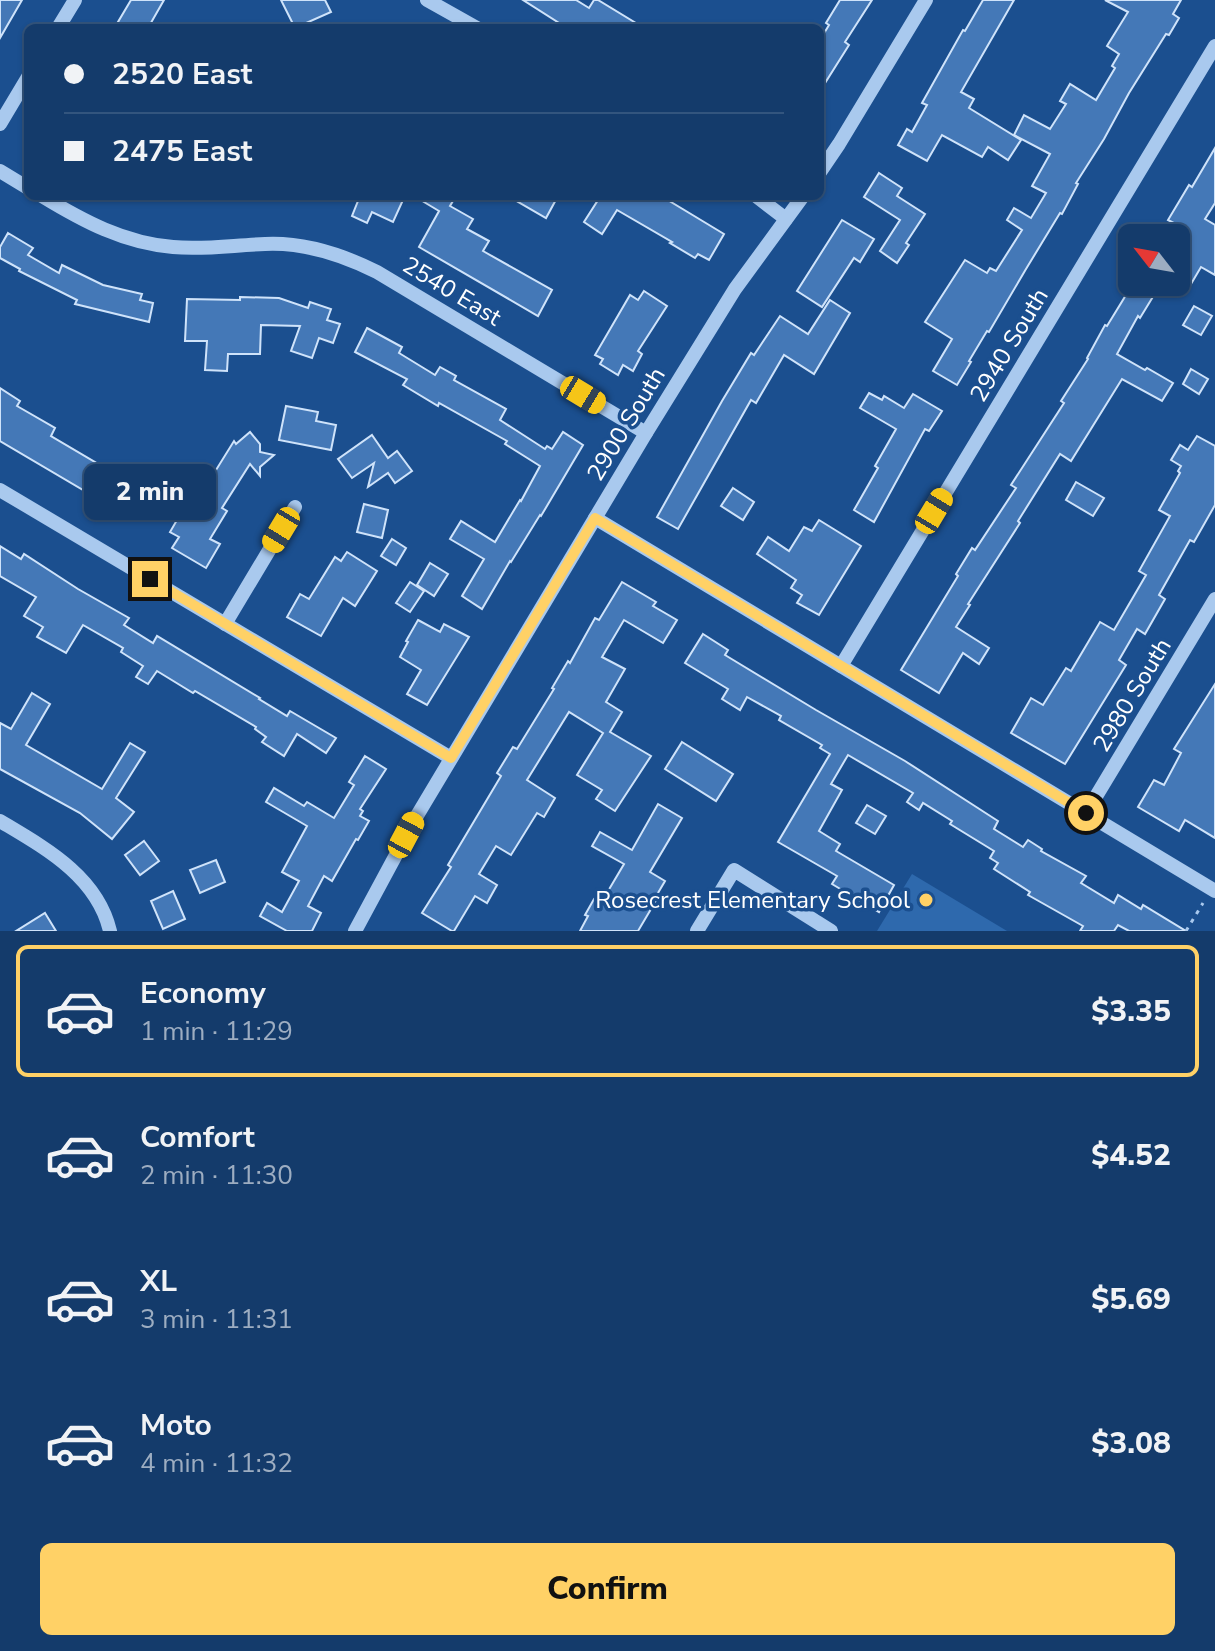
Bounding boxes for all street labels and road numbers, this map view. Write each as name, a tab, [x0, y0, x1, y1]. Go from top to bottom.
street label: 2540 East	[397, 249, 508, 333]
street label: 2940 South	[962, 282, 1056, 408]
street label: 2900 South	[579, 361, 673, 487]
street label: 2980 South	[1085, 632, 1179, 758]

